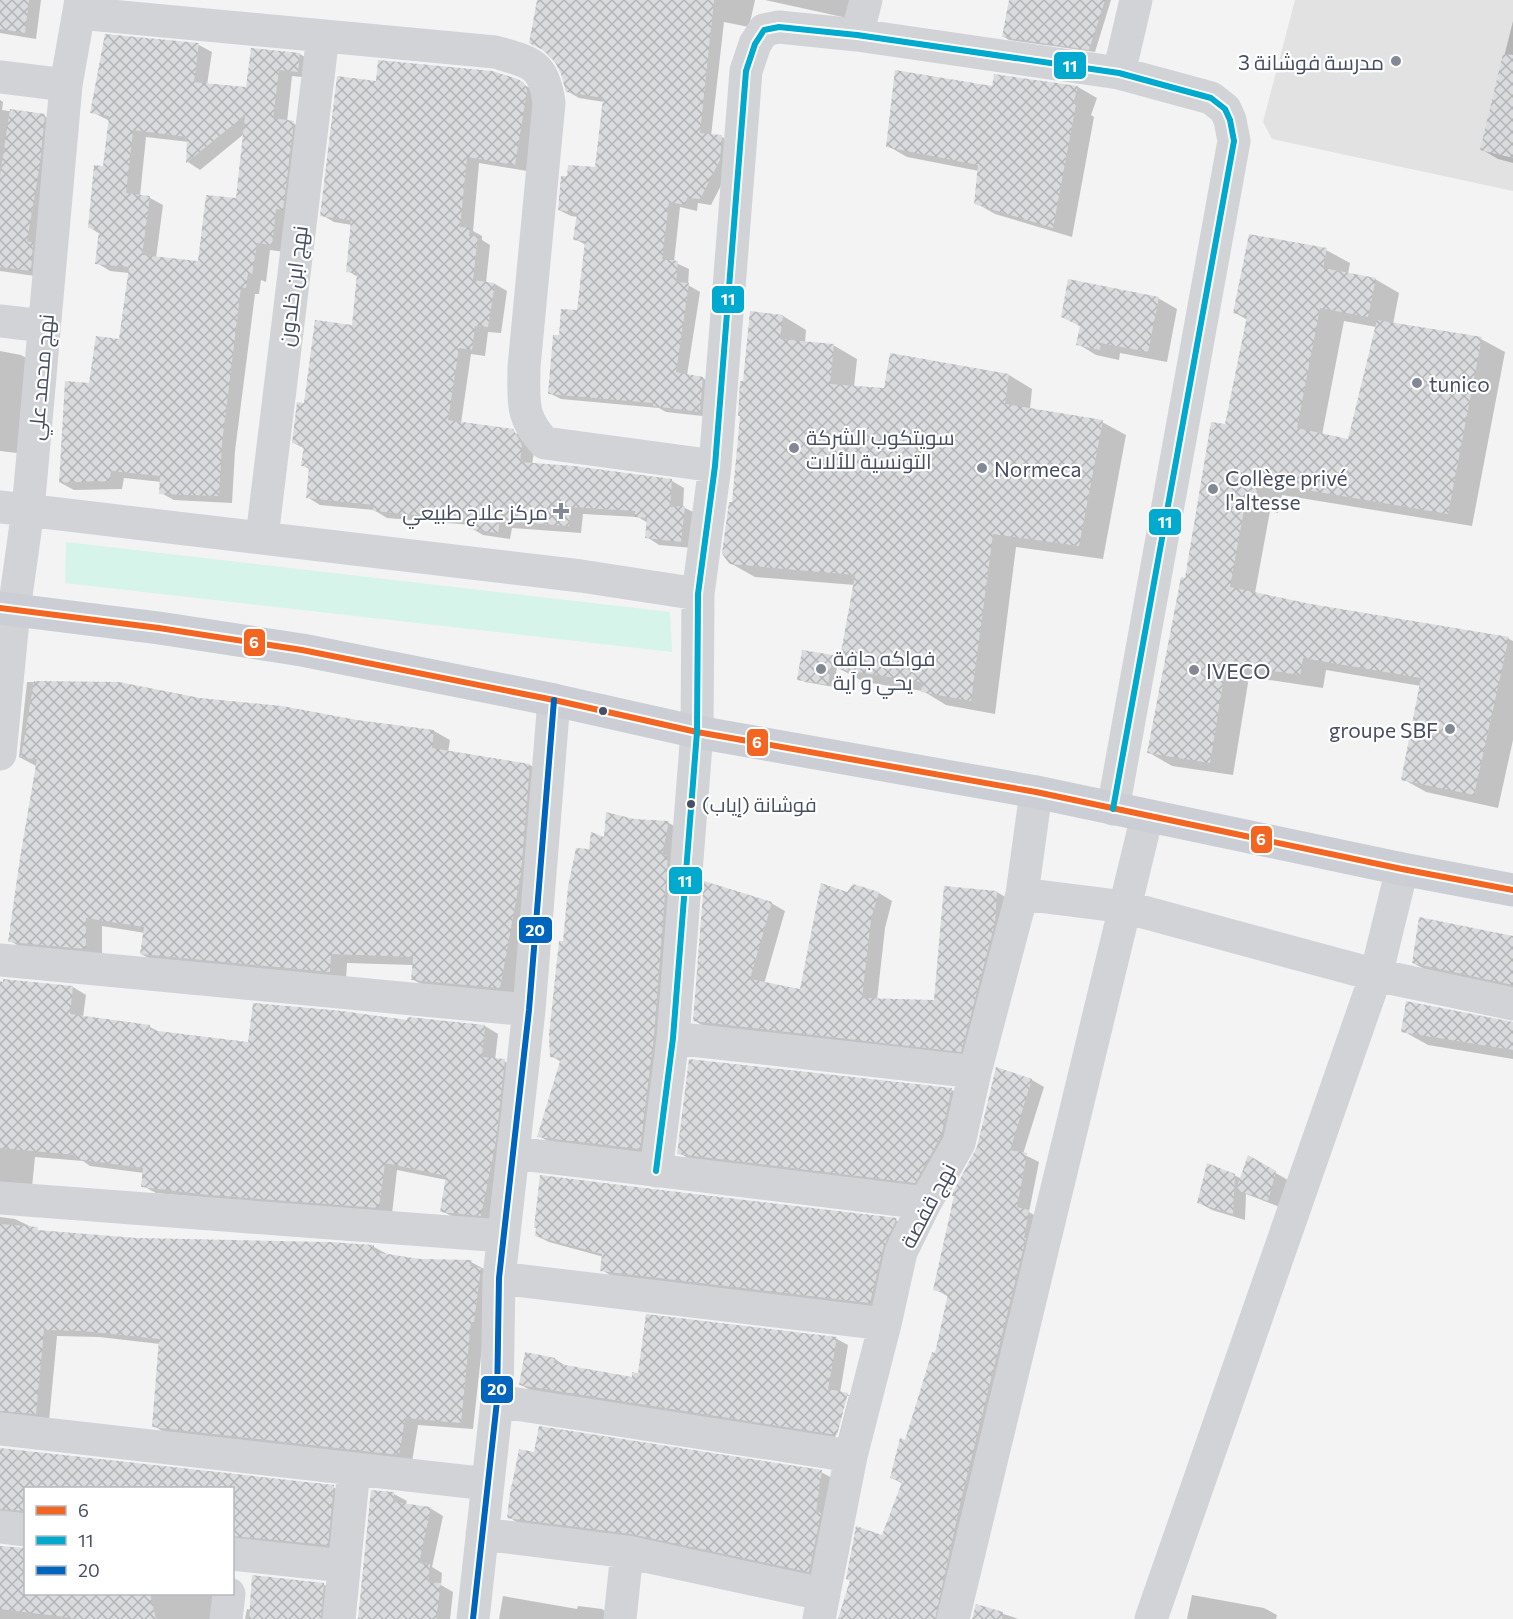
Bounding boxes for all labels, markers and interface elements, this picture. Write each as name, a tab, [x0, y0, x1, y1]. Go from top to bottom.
place label: مدرسة فوشانة 3	[1238, 49, 1384, 75]
line badge: 11	[1053, 51, 1087, 80]
marker: مدرسة فوشانة 3	[1389, 54, 1403, 68]
text: 11	[1063, 56, 1077, 75]
street label: نهج ابن خلدون	[272, 224, 315, 348]
line badge: 11	[711, 285, 745, 314]
text: 11	[721, 289, 735, 308]
street label: نهج محمد علي	[22, 313, 63, 442]
place label: tunico	[1429, 371, 1490, 396]
marker: tunico	[1410, 376, 1424, 390]
place label: سويتكوب الشركة التونسية للألات	[806, 424, 955, 474]
marker: سويتكوب الشركة التونسية للألات	[787, 441, 801, 455]
place label: Normeca	[994, 456, 1082, 481]
marker: Normeca	[975, 461, 989, 475]
place label: Collège privé l'altesse	[1225, 465, 1348, 514]
marker: Collège privé l'altesse	[1206, 482, 1220, 496]
place label: مركز علاج طبيعي	[402, 499, 548, 529]
marker: مركز علاج طبيعي	[552, 502, 570, 520]
line badge: 11	[1148, 508, 1182, 536]
text: 11	[1158, 512, 1172, 531]
line badge: 6	[243, 628, 266, 657]
text: 6	[249, 632, 259, 651]
place label: فواكه جافة يحي و آية	[833, 645, 936, 699]
place label: IVECO	[1206, 658, 1270, 683]
marker: فواكه جافة يحي و آية	[814, 662, 828, 676]
marker: IVECO	[1187, 663, 1201, 677]
unlabelled marker	[597, 705, 609, 717]
place label: groupe SBF	[1329, 717, 1438, 742]
marker: groupe SBF	[1443, 722, 1457, 736]
line badge: 6	[746, 728, 769, 757]
text: 6	[752, 732, 762, 751]
place label: فوشانة (إياب)	[702, 792, 817, 818]
marker: فوشانة (إياب)	[685, 798, 697, 810]
line badge: 6	[1250, 825, 1273, 854]
text: 6	[1256, 829, 1266, 848]
line badge: 11	[668, 866, 703, 895]
text: 11	[678, 871, 692, 890]
line badge: 20	[518, 916, 553, 944]
text: 20	[525, 920, 545, 939]
street label: نهج قفصة	[894, 1158, 962, 1253]
line badge: 20	[480, 1375, 514, 1404]
text: 20	[487, 1379, 507, 1398]
legend	[24, 1487, 234, 1595]
text: 6	[78, 1499, 89, 1521]
text: 11	[78, 1529, 93, 1551]
text: 20	[78, 1559, 100, 1581]

